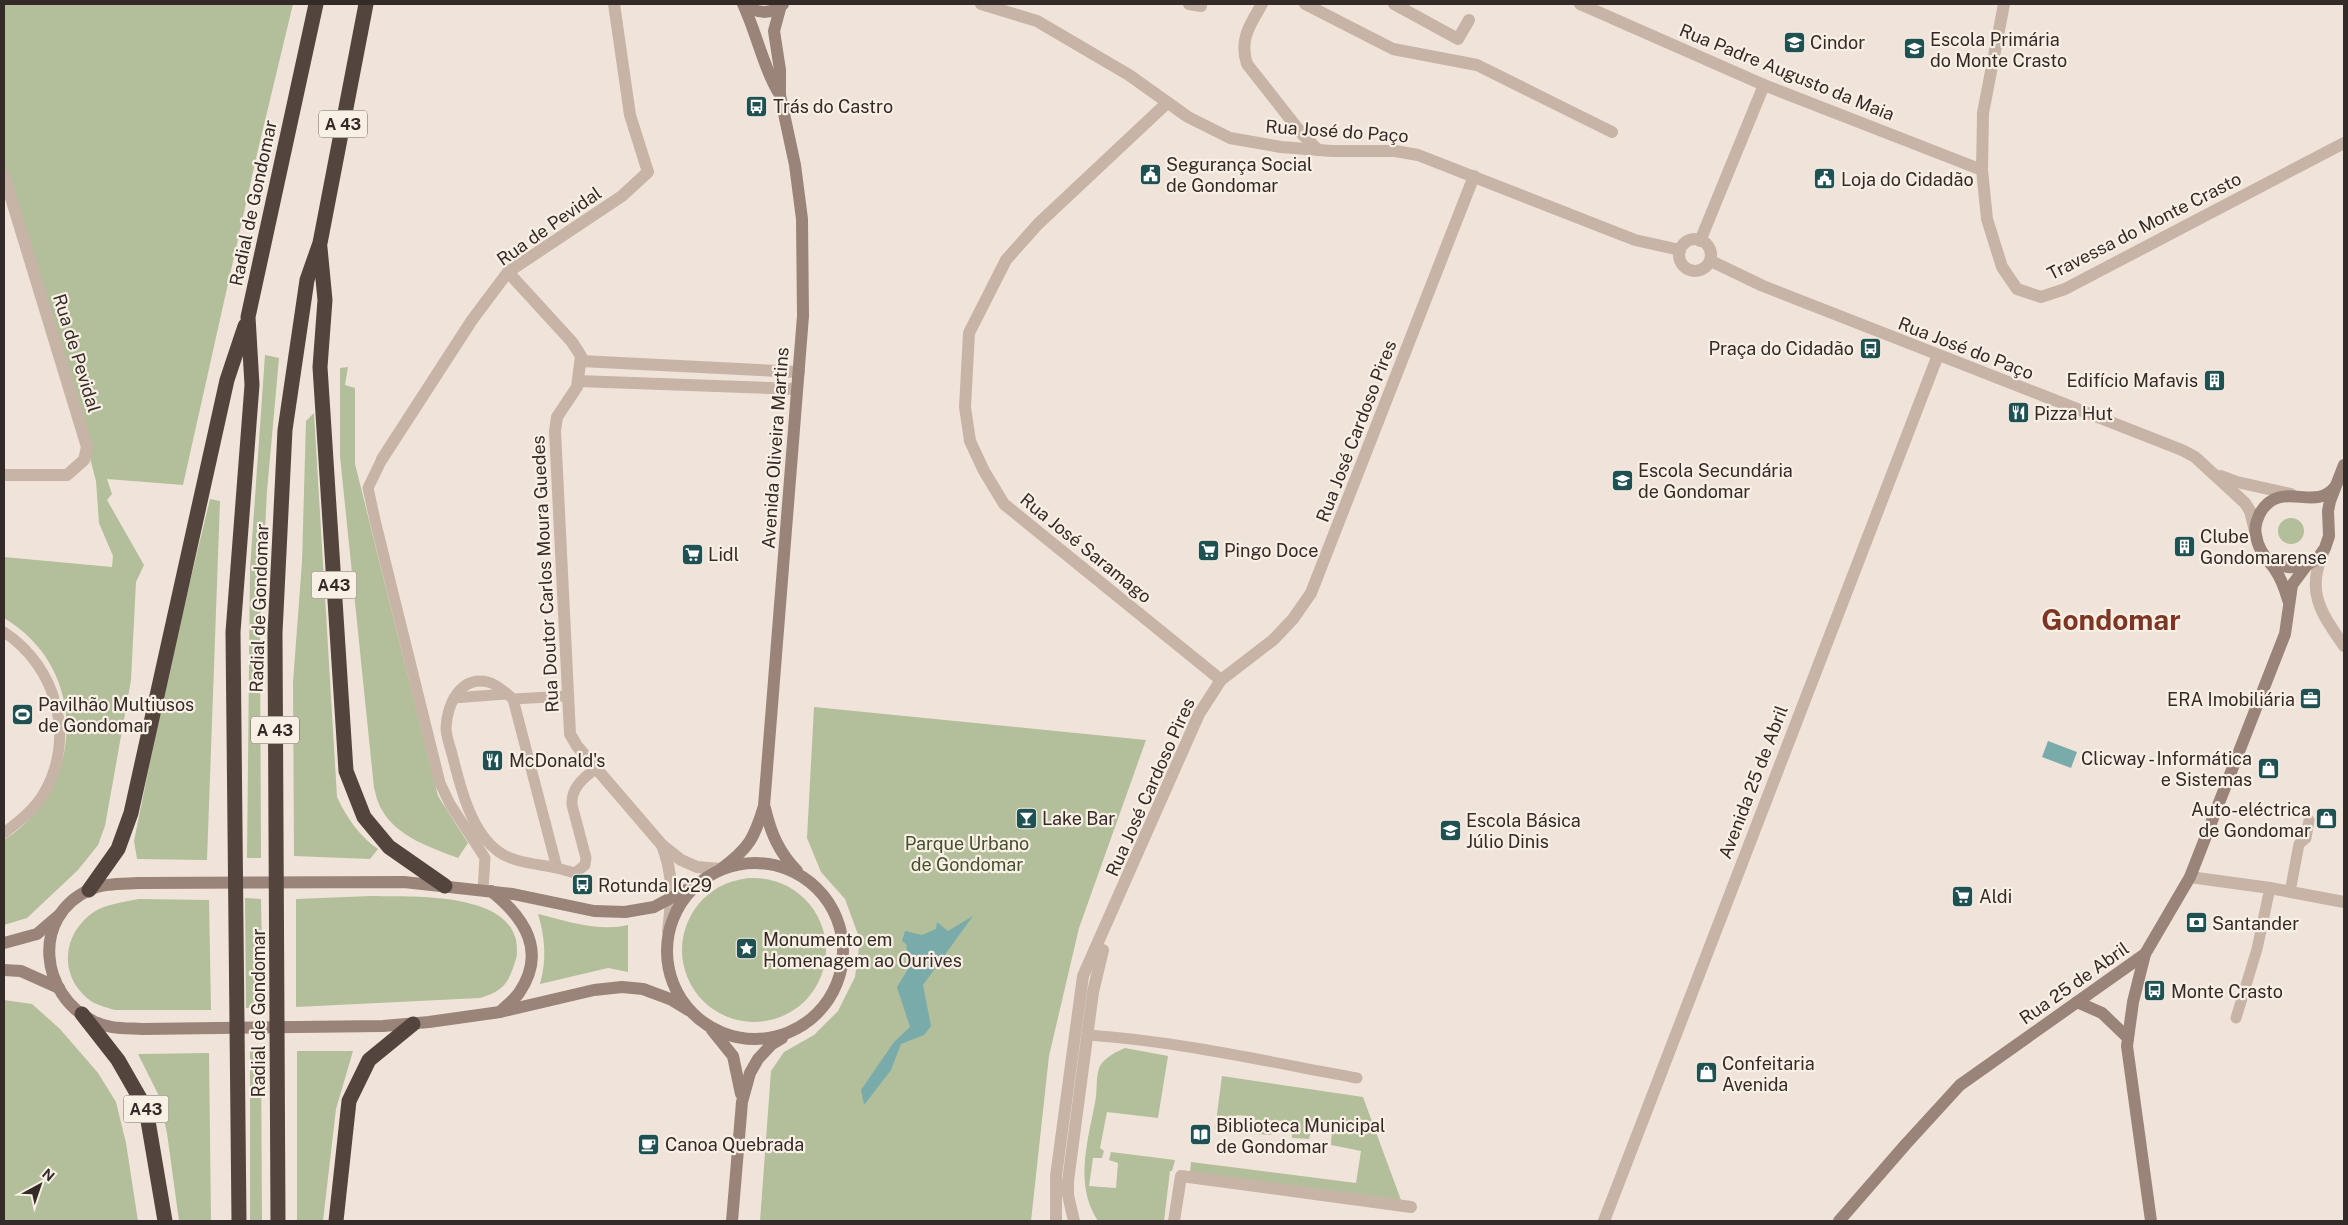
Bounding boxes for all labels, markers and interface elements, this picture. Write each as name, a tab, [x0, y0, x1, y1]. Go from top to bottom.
street label: Rua Padre Augusto da Maia	[1677, 19, 1897, 125]
place label: Escola Primária do Monte Crasto	[1930, 29, 2067, 71]
school or university icon: Cindor	[1782, 30, 1806, 54]
place label: Cindor	[1810, 32, 1865, 53]
school or university icon: Escola Primária do Monte Crasto	[1902, 37, 1926, 61]
bus stop icon: Trás do Castro	[745, 94, 769, 118]
place label: Trás do Castro	[773, 96, 893, 117]
road number: A 43	[319, 110, 367, 138]
street label: Rua José do Paço	[1265, 116, 1409, 146]
street label: Radial de Gondomar	[225, 118, 281, 288]
place label: Segurança Social de Gondomar	[1166, 154, 1313, 196]
public building icon: Segurança Social de Gondomar	[1138, 162, 1162, 186]
public building icon: Loja do Cidadão	[1813, 167, 1837, 191]
street label: Travessa do Monte Crasto	[2043, 168, 2245, 284]
place label: Loja do Cidadão	[1841, 169, 1974, 190]
street label: Rua de Pevidal	[493, 182, 605, 270]
street label: Rua de Pevidal	[49, 291, 105, 415]
street label: Rua José do Paço	[1895, 312, 2037, 384]
bus stop icon: Praça do Cidadão	[1858, 336, 1882, 360]
street label: Rua José Cardoso Pires	[1312, 337, 1400, 525]
place label: Praça do Cidadão	[1709, 338, 1854, 359]
street label: Avenida Oliveira Martins	[757, 347, 793, 549]
building icon: Edifício Mafavis	[2202, 368, 2226, 392]
place label: Edifício Mafavis	[2067, 370, 2198, 391]
restaurant icon: Pizza Hut	[2006, 401, 2030, 425]
place label: Pizza Hut	[2034, 403, 2113, 424]
street label: Rua Doutor Carlos Moura Guedes	[527, 435, 563, 713]
place label: Escola Secundária de Gondomar	[1638, 460, 1793, 502]
school or university icon: Escola Secundária de Gondomar	[1610, 468, 1634, 492]
street label: Rua José Saramago	[1016, 489, 1156, 607]
street label: Radial de Gondomar	[246, 523, 272, 693]
place label: Clube Gondomarense	[2200, 526, 2327, 568]
building icon: Clube Gondomarense	[2172, 534, 2196, 558]
supermarket icon: Pingo Doce	[1196, 538, 1220, 562]
place label: Pingo Doce	[1224, 540, 1318, 561]
supermarket icon: Lidl	[680, 542, 704, 566]
place label: Lidl	[708, 544, 739, 565]
road number: A43	[312, 572, 356, 598]
district label: Gondomar	[2041, 603, 2181, 636]
office icon: ERA Imobiliária	[2299, 687, 2323, 711]
place label: ERA Imobiliária	[2167, 689, 2295, 710]
place label: Pavilhão Multiusos de Gondomar	[38, 694, 194, 736]
street label: Rua José Cardoso Pires	[1101, 694, 1199, 880]
sports icon: Pavilhão Multiusos de Gondomar	[10, 702, 34, 726]
street label: Avenida 25 de Abril	[1714, 702, 1792, 862]
road number: A 43	[251, 716, 299, 744]
restaurant icon: McDonald's	[481, 748, 505, 772]
place label: Clicway - Informática e Sistemas	[2081, 748, 2252, 790]
place label: McDonald's	[509, 750, 605, 771]
shop icon: Clicway - Informática e Sistemas	[2256, 756, 2280, 780]
place label: Auto-eléctrica de Gondomar	[2191, 799, 2311, 841]
bar icon: Lake Bar	[1014, 806, 1038, 830]
shop icon: Auto-eléctrica de Gondomar	[2315, 807, 2339, 831]
place label: Lake Bar	[1042, 808, 1115, 829]
place label: Escola Básica Júlio Dinis	[1466, 810, 1581, 852]
school or university icon: Escola Básica Júlio Dinis	[1438, 818, 1462, 842]
park label: Parque Urbano de Gondomar	[905, 833, 1029, 875]
bus stop icon: Rotunda IC29	[570, 873, 594, 897]
place label: Rotunda IC29	[598, 875, 712, 896]
supermarket icon: Aldi	[1951, 884, 1975, 908]
place label: Aldi	[1979, 886, 2012, 907]
bank icon: Santander	[2184, 911, 2208, 935]
place label: Santander	[2212, 913, 2299, 934]
street label: Radial de Gondomar	[248, 928, 269, 1098]
place label: Monumento em Homenagem ao Ourives	[763, 929, 962, 971]
place icon: Monumento em Homenagem ao Ourives	[735, 937, 759, 961]
street label: Rua 25 de Abril	[2015, 937, 2133, 1029]
bus stop icon: Monte Crasto	[2143, 979, 2167, 1003]
place label: Monte Crasto	[2171, 981, 2283, 1002]
place label: Confeitaria Avenida	[1722, 1053, 1815, 1095]
shop icon: Confeitaria Avenida	[1694, 1061, 1718, 1085]
road number: A43	[124, 1096, 168, 1122]
place label: Biblioteca Municipal de Gondomar	[1216, 1115, 1386, 1157]
library icon: Biblioteca Municipal de Gondomar	[1188, 1123, 1212, 1147]
cafe icon: Canoa Quebrada	[637, 1132, 661, 1156]
place label: Canoa Quebrada	[665, 1134, 804, 1155]
north arrow	[15, 1160, 65, 1210]
text: N	[39, 1165, 58, 1185]

